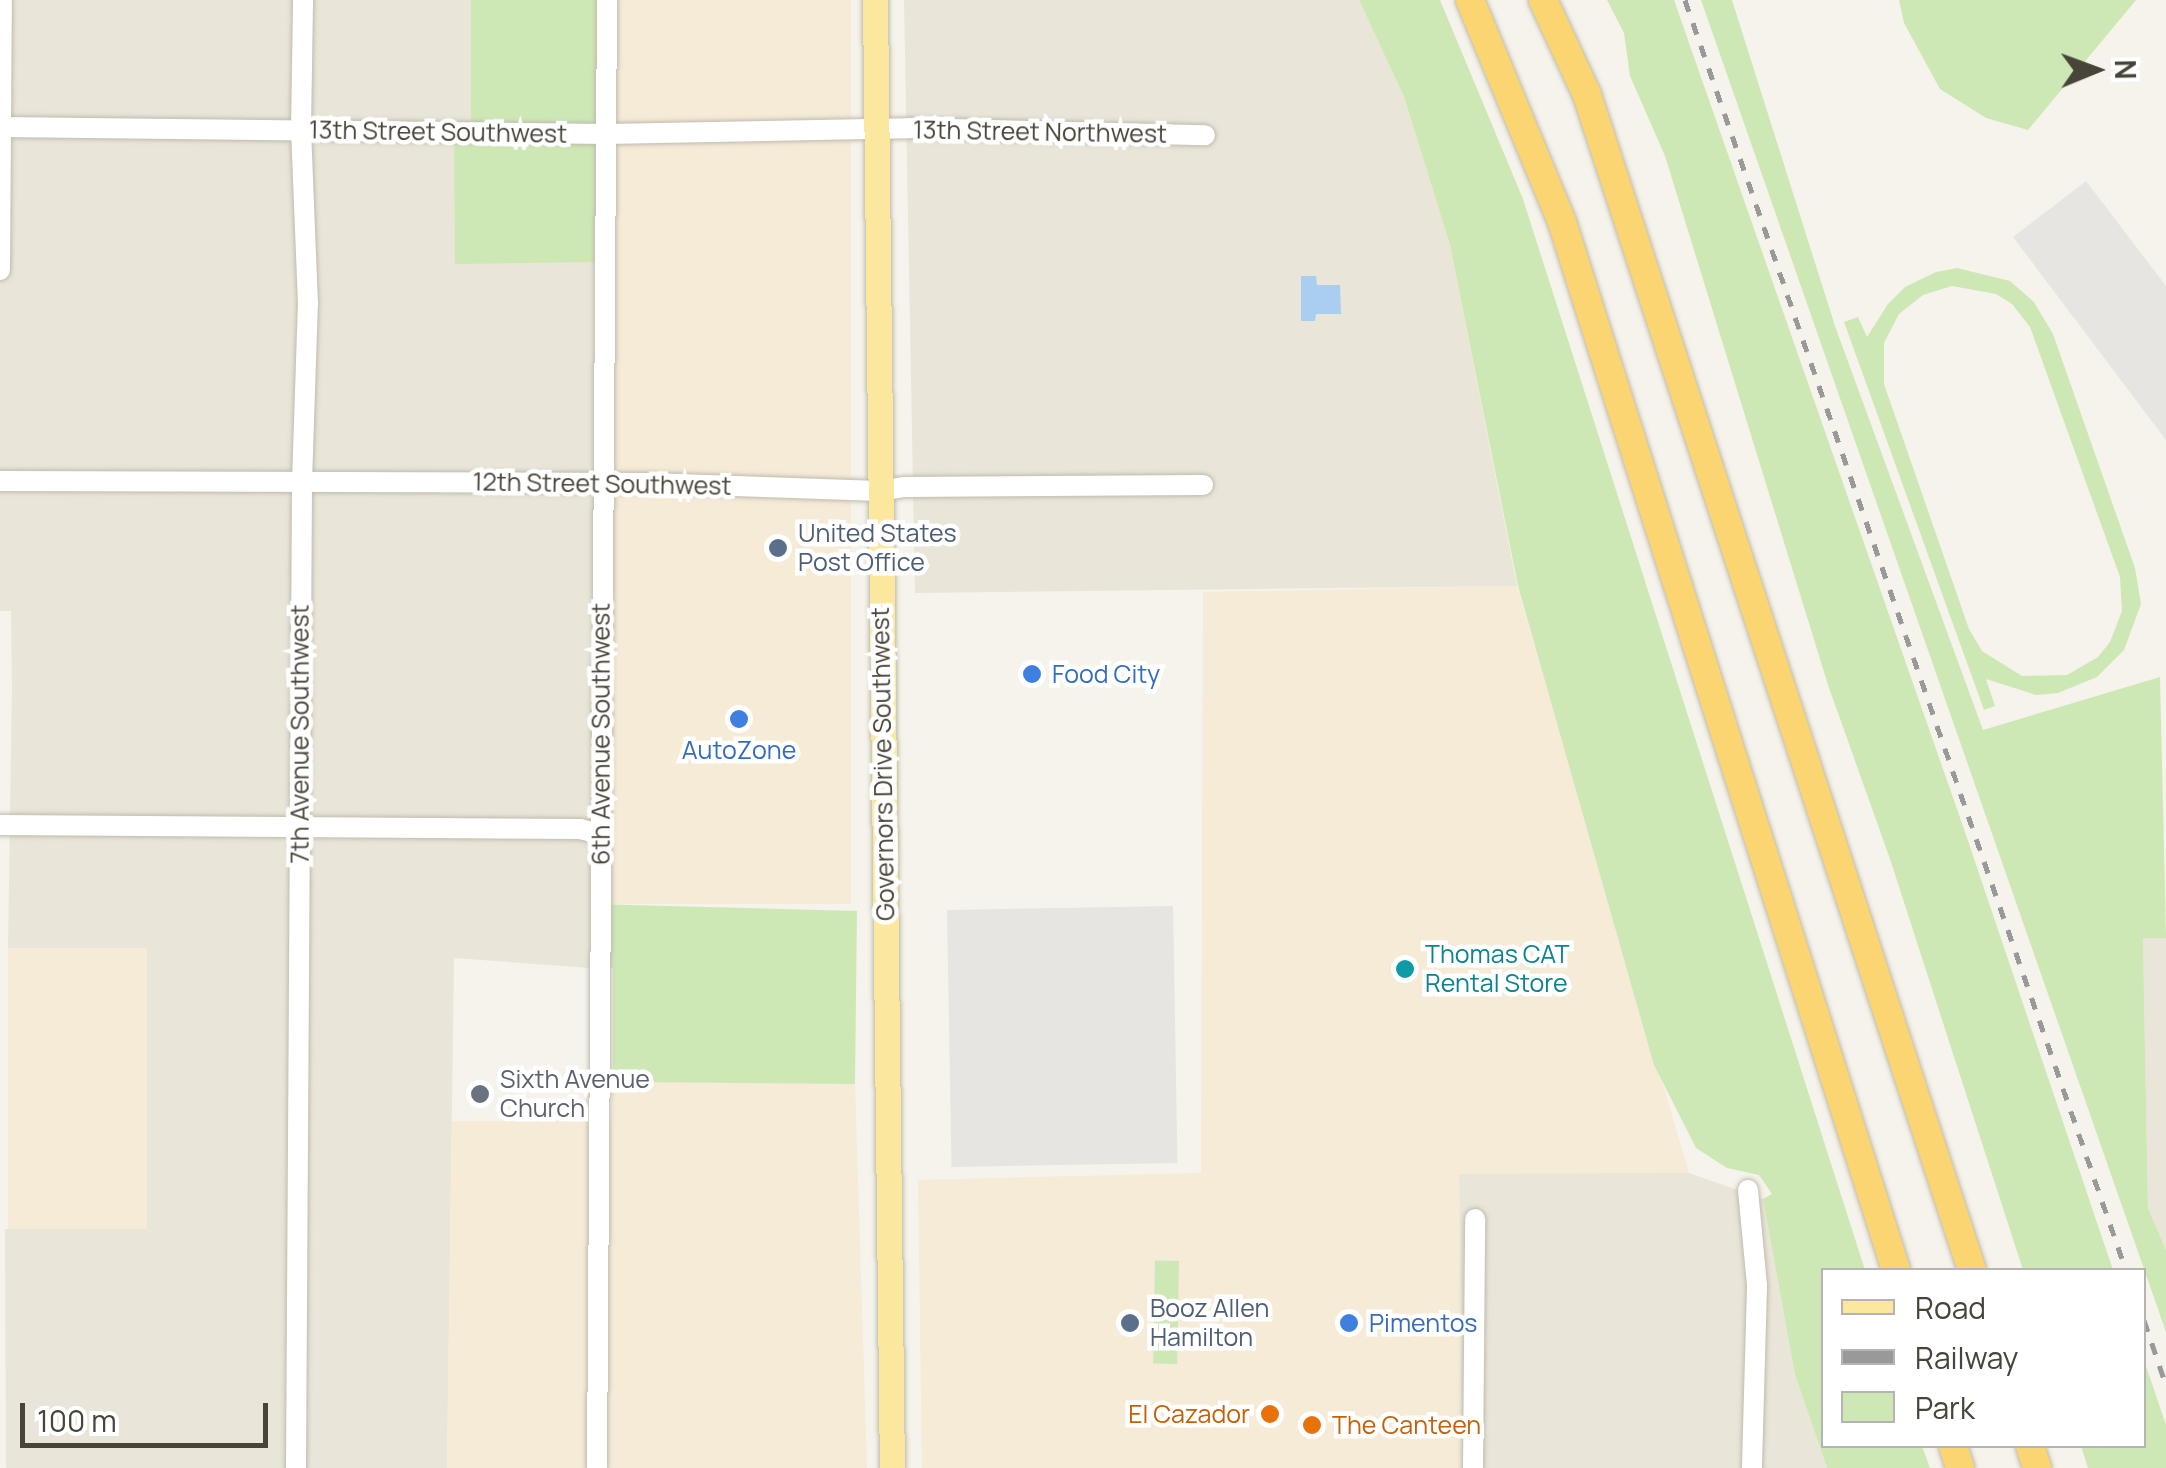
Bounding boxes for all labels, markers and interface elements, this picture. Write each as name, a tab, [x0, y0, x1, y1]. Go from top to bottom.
north arrow	[2046, 20, 2146, 120]
text: N	[2107, 59, 2145, 80]
street label: 13th Street Southwest	[309, 115, 567, 149]
street label: 13th Street Northwest	[913, 115, 1167, 149]
street label: 12th Street Southwest	[472, 467, 732, 501]
place label: United States Post Office	[798, 519, 957, 578]
marker: United States Post Office	[767, 537, 789, 559]
street label: 6th Avenue Southwest	[586, 603, 616, 865]
street label: 7th Avenue Southwest	[285, 604, 315, 864]
street label: Governors Drive Southwest	[865, 607, 901, 921]
place label: Food City	[1052, 659, 1160, 689]
marker: Food City	[1021, 663, 1043, 685]
marker: AutoZone	[728, 708, 750, 730]
place label: AutoZone	[682, 735, 796, 765]
place label: Thomas CAT Rental Store	[1425, 940, 1569, 999]
marker: Thomas CAT Rental Store	[1394, 958, 1416, 980]
place label: Sixth Avenue Church	[500, 1065, 650, 1124]
marker: Sixth Avenue Church	[469, 1083, 491, 1105]
legend	[1821, 1268, 2146, 1448]
text: Road	[1915, 1287, 1986, 1328]
place label: Booz Allen Hamilton	[1150, 1294, 1269, 1353]
place label: Pimentos	[1369, 1308, 1477, 1338]
marker: Booz Allen Hamilton	[1119, 1312, 1141, 1334]
marker: Pimentos	[1338, 1312, 1360, 1334]
text: Railway	[1915, 1337, 2018, 1378]
scale bar	[25, 1383, 272, 1445]
text: Park	[1915, 1387, 1975, 1428]
place label: El Cazador	[1128, 1399, 1250, 1429]
text: 100 m	[37, 1400, 117, 1441]
marker: El Cazador	[1259, 1403, 1281, 1425]
place label: The Canteen	[1332, 1410, 1481, 1440]
marker: The Canteen	[1301, 1414, 1323, 1436]

